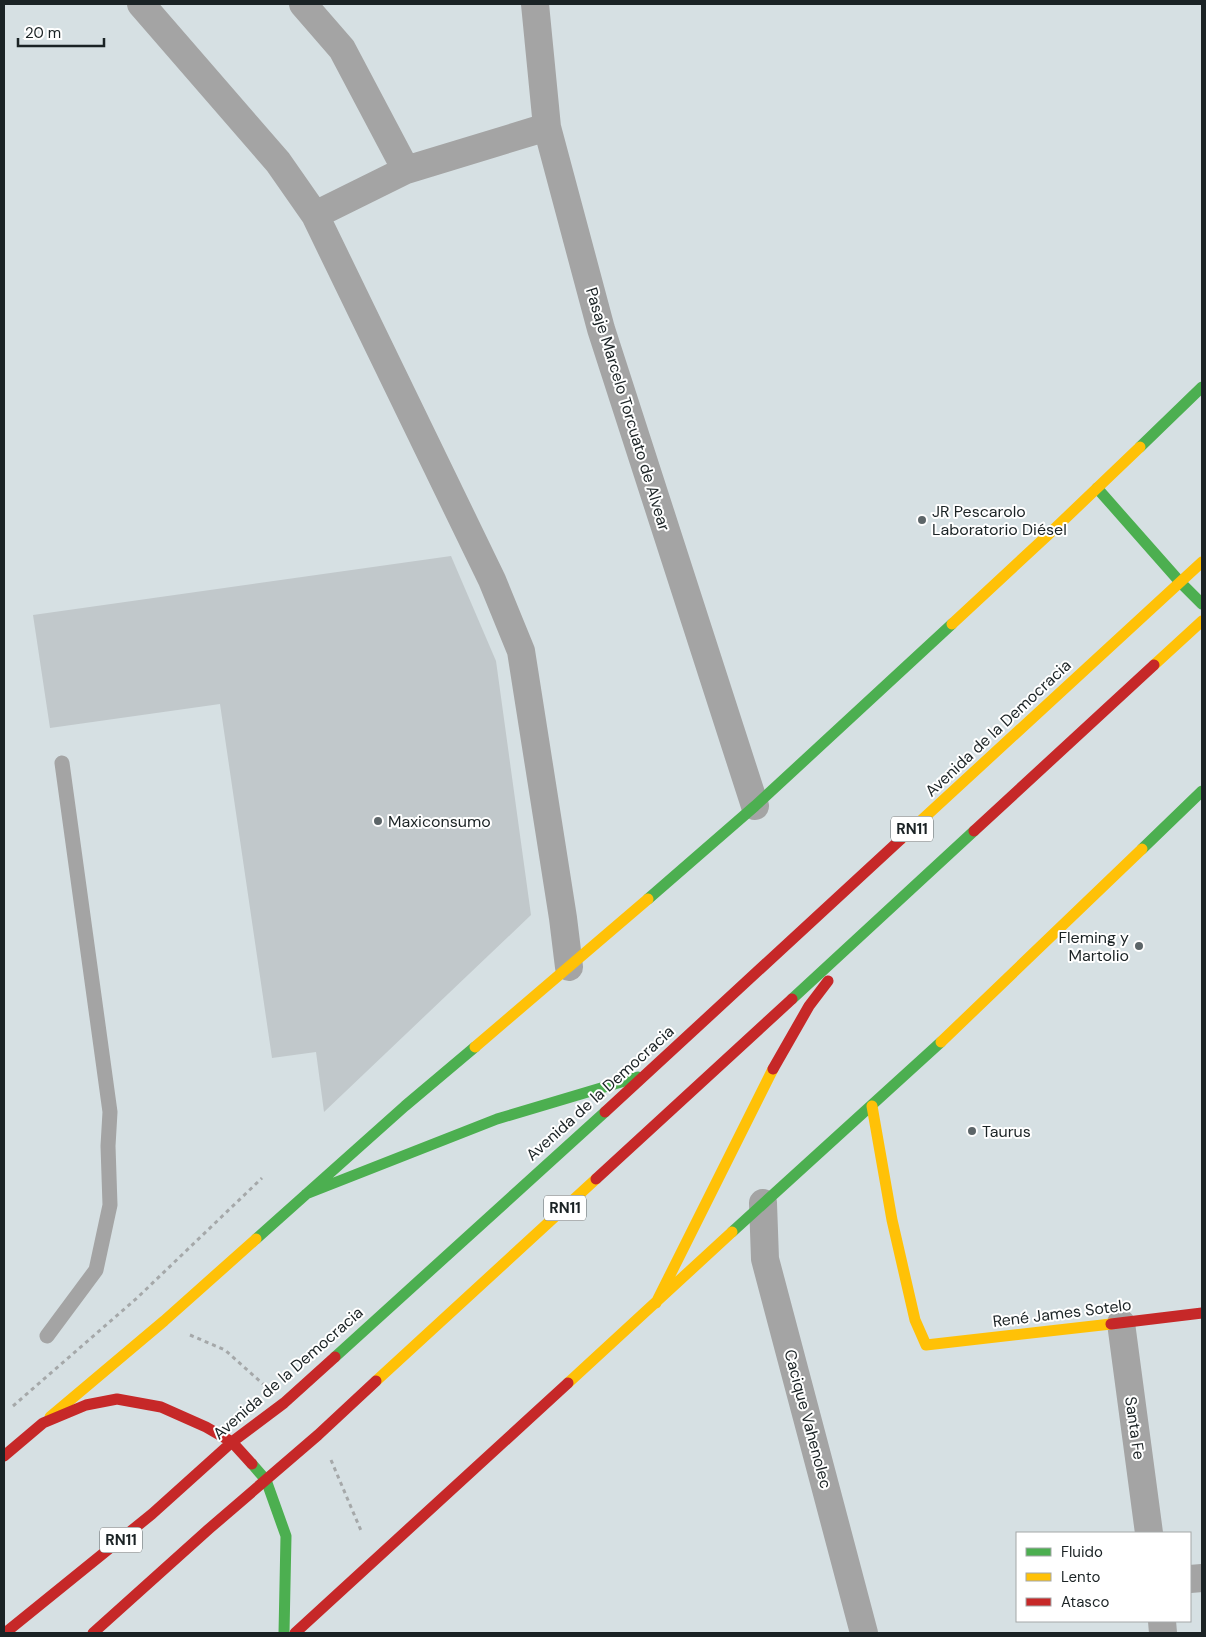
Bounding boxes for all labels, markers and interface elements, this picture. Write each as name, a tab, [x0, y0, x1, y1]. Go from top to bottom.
scale bar	[18, 15, 104, 47]
text: 20 m	[25, 23, 61, 43]
street label: Pasaje Marcelo Torcuato de Alvear	[581, 285, 675, 533]
place label: JR Pescarolo Laboratorio Diésel	[932, 501, 1067, 540]
marker: JR Pescarolo Laboratorio Diésel	[916, 514, 928, 526]
street label: Avenida de la Democracia	[921, 655, 1075, 801]
place label: Maxiconsumo	[388, 811, 491, 832]
marker: Maxiconsumo	[372, 815, 384, 827]
road number: RN11	[891, 816, 933, 842]
place label: Fleming y Martolio	[1058, 927, 1129, 966]
marker: Fleming y Martolio	[1133, 940, 1145, 952]
street label: Avenida de la Democracia	[522, 1021, 678, 1165]
place label: Taurus	[982, 1121, 1031, 1142]
marker: Taurus	[966, 1125, 978, 1137]
road number: RN11	[544, 1196, 586, 1220]
street label: René James Sotelo	[991, 1294, 1133, 1332]
street label: Avenida de la Democracia	[209, 1302, 367, 1444]
street label: Cacique Vahenolec	[779, 1347, 837, 1491]
street label: Santa Fe	[1120, 1395, 1150, 1461]
road number: RN11	[100, 1528, 142, 1552]
legend	[1016, 1532, 1191, 1622]
text: Fluido	[1061, 1542, 1103, 1562]
text: Lento	[1061, 1567, 1100, 1587]
text: Atasco	[1061, 1592, 1109, 1612]

